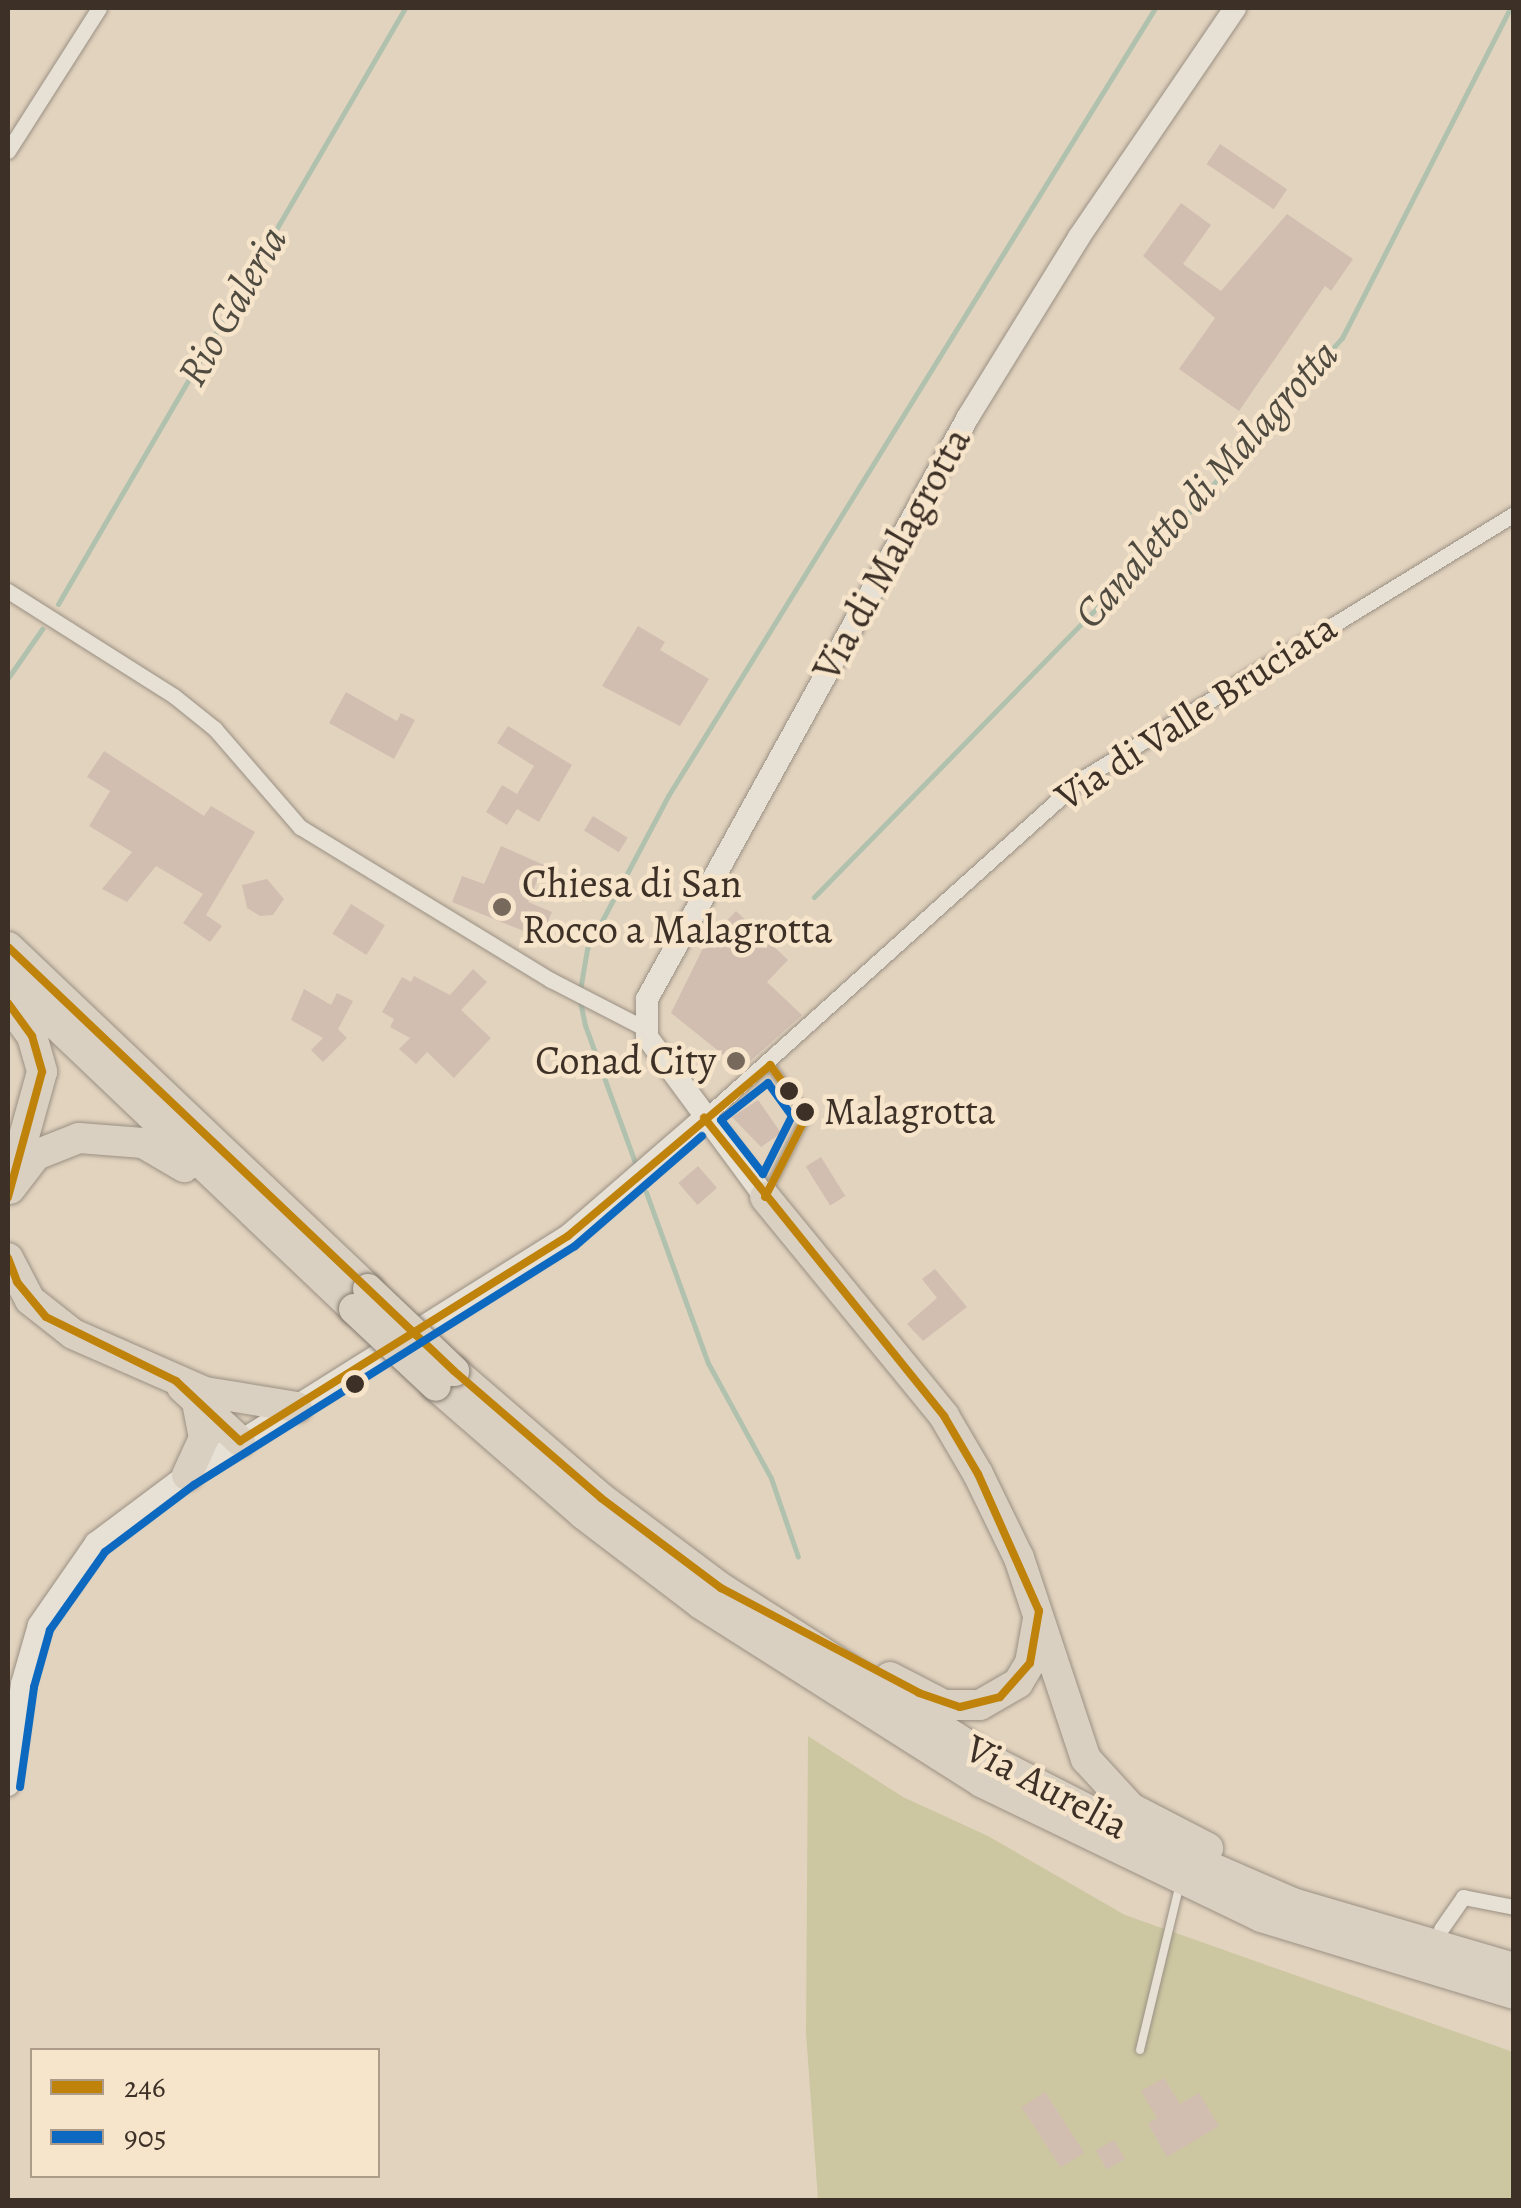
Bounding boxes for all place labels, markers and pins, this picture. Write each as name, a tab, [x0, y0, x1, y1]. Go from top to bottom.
place label: Chiesa di San Rocco a Malagrotta	[522, 860, 833, 954]
marker: Chiesa di San Rocco a Malagrotta	[491, 896, 513, 918]
place label: Conad City	[535, 1037, 716, 1085]
marker: Conad City	[725, 1050, 747, 1072]
unlabelled marker	[779, 1081, 799, 1101]
place label: Malagrotta	[824, 1089, 995, 1135]
marker: Malagrotta	[795, 1102, 815, 1122]
unlabelled marker	[345, 1374, 365, 1394]

